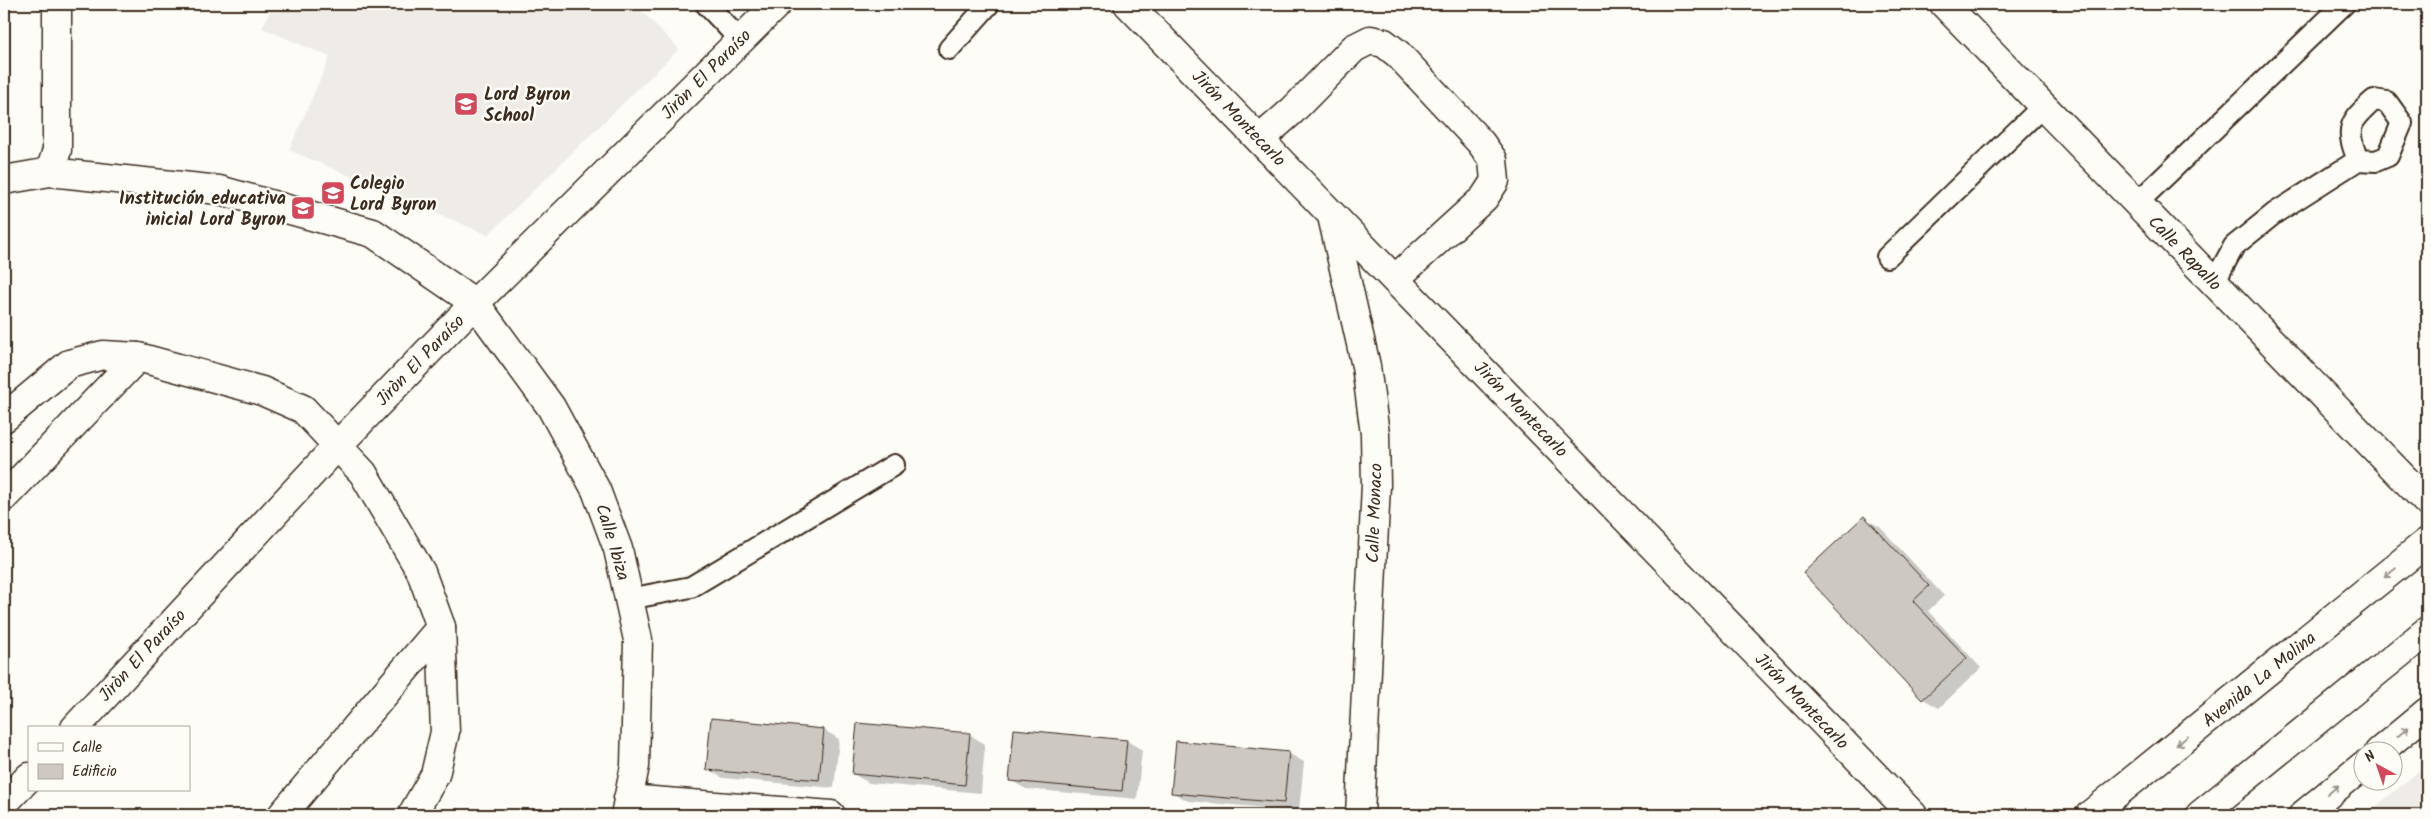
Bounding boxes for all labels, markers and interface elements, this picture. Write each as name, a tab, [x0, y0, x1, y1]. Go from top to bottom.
street label: Jiròn El Paraíso	[655, 23, 759, 127]
street label: Jirón Montecarlo	[1184, 64, 1292, 174]
place label: Lord Byron School	[484, 81, 570, 131]
school or university icon: Lord Byron School	[453, 91, 479, 117]
place label: Colegio Lord Byron	[350, 170, 436, 220]
school or university icon: Colegio Lord Byron	[320, 180, 346, 206]
place label: Institución educativa inicial Lord Byron	[119, 185, 286, 235]
school or university icon: Institución educativa inicial Lord Byron	[290, 195, 316, 221]
street label: Calle Rapallo	[2140, 209, 2228, 299]
street label: Jiròn El Paraíso	[369, 308, 473, 414]
street label: Jirón Montecarlo	[1466, 355, 1574, 465]
street label: Calle Monaco	[1359, 463, 1392, 563]
street label: Calle Ibiza	[586, 500, 637, 584]
one-way arrow	[2383, 567, 2396, 579]
street label: Jiròn El Paraíso	[92, 603, 194, 709]
street label: Avenida La Molina	[2197, 625, 2323, 735]
street label: Jirón Montecarlo	[1747, 647, 1855, 757]
legend	[28, 726, 190, 792]
one-way arrow	[2397, 726, 2410, 737]
text: Calle	[72, 736, 102, 760]
one-way arrow	[2175, 736, 2188, 747]
north arrow	[2354, 742, 2404, 792]
text: N	[2360, 745, 2381, 768]
text: Edificio	[72, 760, 117, 784]
one-way arrow	[2326, 785, 2339, 796]

